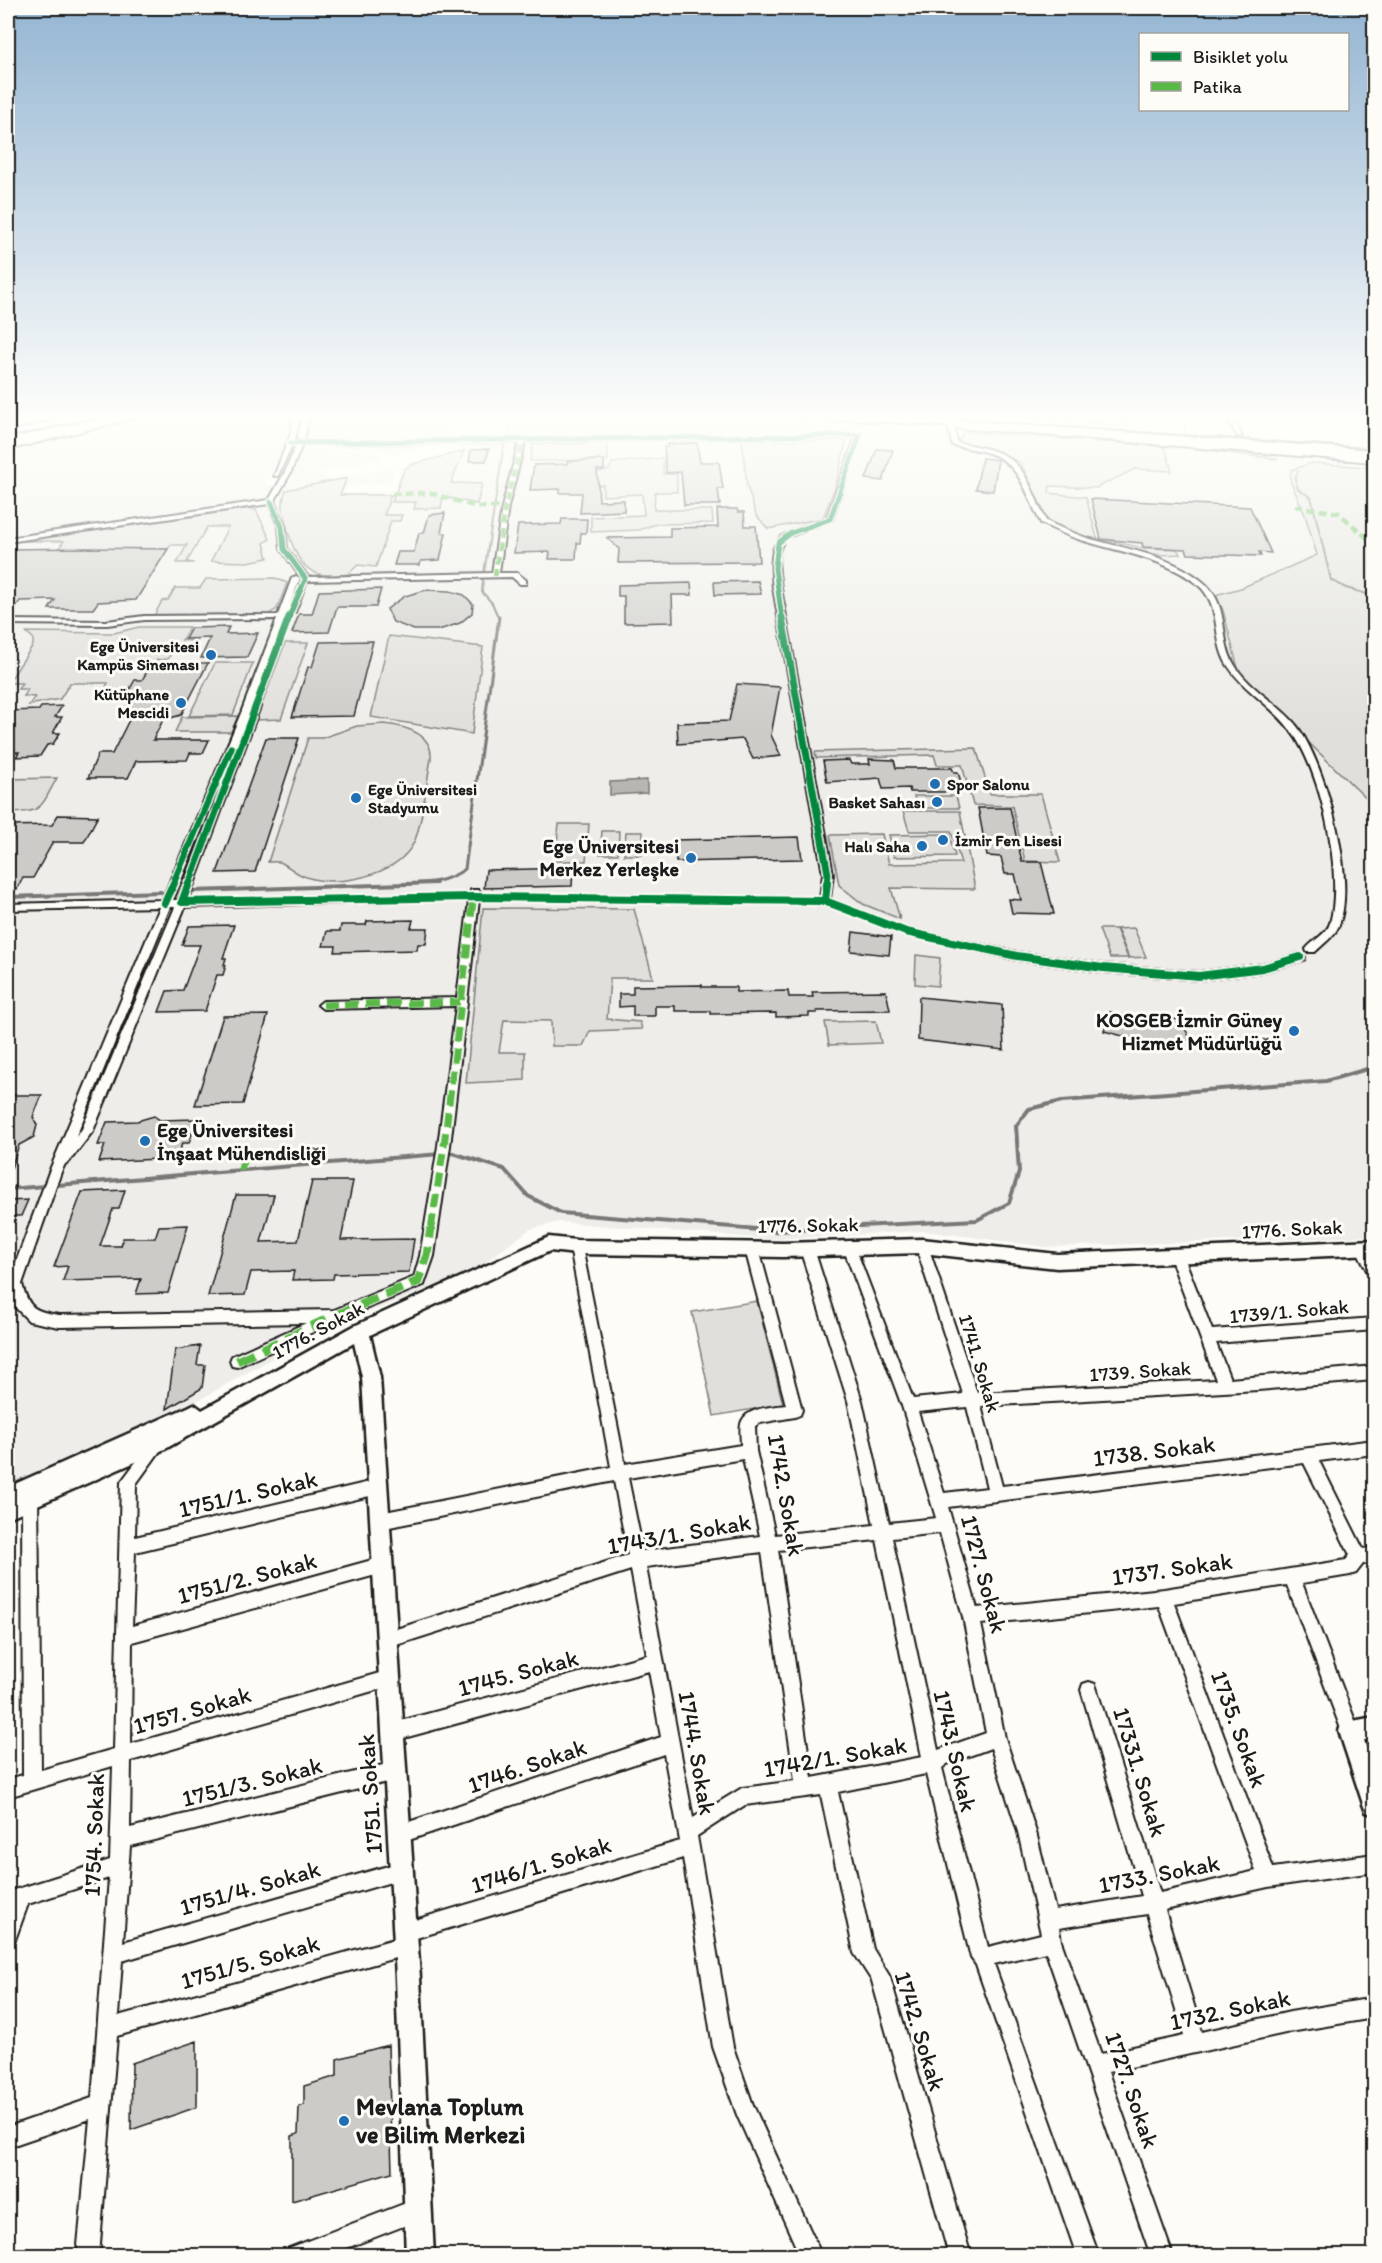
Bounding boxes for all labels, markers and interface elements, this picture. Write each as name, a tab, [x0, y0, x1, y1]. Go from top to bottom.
legend	[1139, 33, 1349, 111]
text: Bisiklet yolu	[1193, 46, 1288, 68]
text: Patika	[1193, 76, 1243, 98]
place label: Ege Üniversitesi Kampüs Sineması	[77, 637, 199, 675]
marker: Ege Üniversitesi Kampüs Sineması	[204, 648, 218, 662]
place label: Kütüphane Mescidi	[94, 685, 169, 722]
marker: Kütüphane Mescidi	[174, 696, 188, 710]
place label: Spor Salonu	[947, 775, 1030, 795]
marker: Spor Salonu	[928, 777, 942, 791]
place label: Ege Üniversitesi Stadyumu	[368, 780, 477, 818]
marker: Ege Üniversitesi Stadyumu	[349, 791, 363, 805]
place label: Basket Sahası	[828, 793, 925, 812]
marker: Basket Sahası	[930, 795, 944, 809]
place label: İzmir Fen Lisesi	[955, 831, 1062, 850]
marker: İzmir Fen Lisesi	[936, 833, 950, 847]
place label: Ege Üniversitesi Merkez Yerleşke	[539, 834, 679, 882]
place label: Halı Saha	[845, 837, 910, 856]
marker: Halı Saha	[915, 839, 929, 853]
marker: Ege Üniversitesi Merkez Yerleşke	[684, 851, 698, 865]
place label: KOSGEB İzmir Güney Hizmet Müdürlüğü	[1096, 1008, 1283, 1056]
marker: KOSGEB İzmir Güney Hizmet Müdürlüğü	[1287, 1024, 1301, 1038]
place label: Ege Üniversitesi İnşaat Mühendisliği	[157, 1118, 326, 1166]
marker: Ege Üniversitesi İnşaat Mühendisliği	[138, 1134, 152, 1148]
street label: 1776. Sokak	[757, 1212, 859, 1238]
street label: 1776. Sokak	[1241, 1214, 1343, 1244]
street label: 1739/1. Sokak	[1228, 1294, 1350, 1328]
street label: 1776. Sokak	[268, 1296, 368, 1364]
street label: 1741. Sokak	[954, 1311, 1006, 1415]
street label: 1739. Sokak	[1088, 1355, 1192, 1387]
street label: 1738. Sokak	[1091, 1429, 1217, 1472]
street label: 1742. Sokak	[761, 1432, 812, 1558]
street label: 1751/1. Sokak	[176, 1463, 320, 1524]
street label: 1743/1. Sokak	[605, 1507, 753, 1560]
street label: 1727. Sokak	[955, 1512, 1014, 1636]
street label: 1751/2. Sokak	[174, 1545, 320, 1610]
street label: 1737. Sokak	[1110, 1546, 1234, 1591]
street label: 1745. Sokak	[454, 1643, 581, 1703]
street label: 1735. Sokak	[1205, 1666, 1274, 1791]
street label: 1757. Sokak	[130, 1679, 254, 1740]
street label: 1743. Sokak	[927, 1687, 984, 1815]
street label: 1744. Sokak	[672, 1689, 723, 1817]
street label: 17331. Sokak	[1107, 1704, 1174, 1840]
street label: 1742/1. Sokak	[761, 1730, 909, 1783]
street label: 1746. Sokak	[464, 1732, 590, 1799]
street label: 1751. Sokak	[351, 1733, 388, 1855]
street label: 1751/3. Sokak	[179, 1750, 325, 1813]
street label: 1754. Sokak	[77, 1773, 110, 1897]
street label: 1746/1. Sokak	[467, 1829, 614, 1900]
street label: 1733. Sokak	[1096, 1848, 1222, 1899]
street label: 1751/4. Sokak	[176, 1854, 323, 1921]
street label: 1751/5. Sokak	[177, 1928, 323, 1995]
street label: 1742. Sokak	[889, 1968, 952, 2094]
street label: 1732. Sokak	[1167, 1983, 1293, 2036]
street label: 1727. Sokak	[1099, 2028, 1166, 2152]
place label: Mevlana Toplum ve Bilim Merkezi	[356, 2092, 525, 2149]
marker: Mevlana Toplum ve Bilim Merkezi	[337, 2114, 351, 2128]

